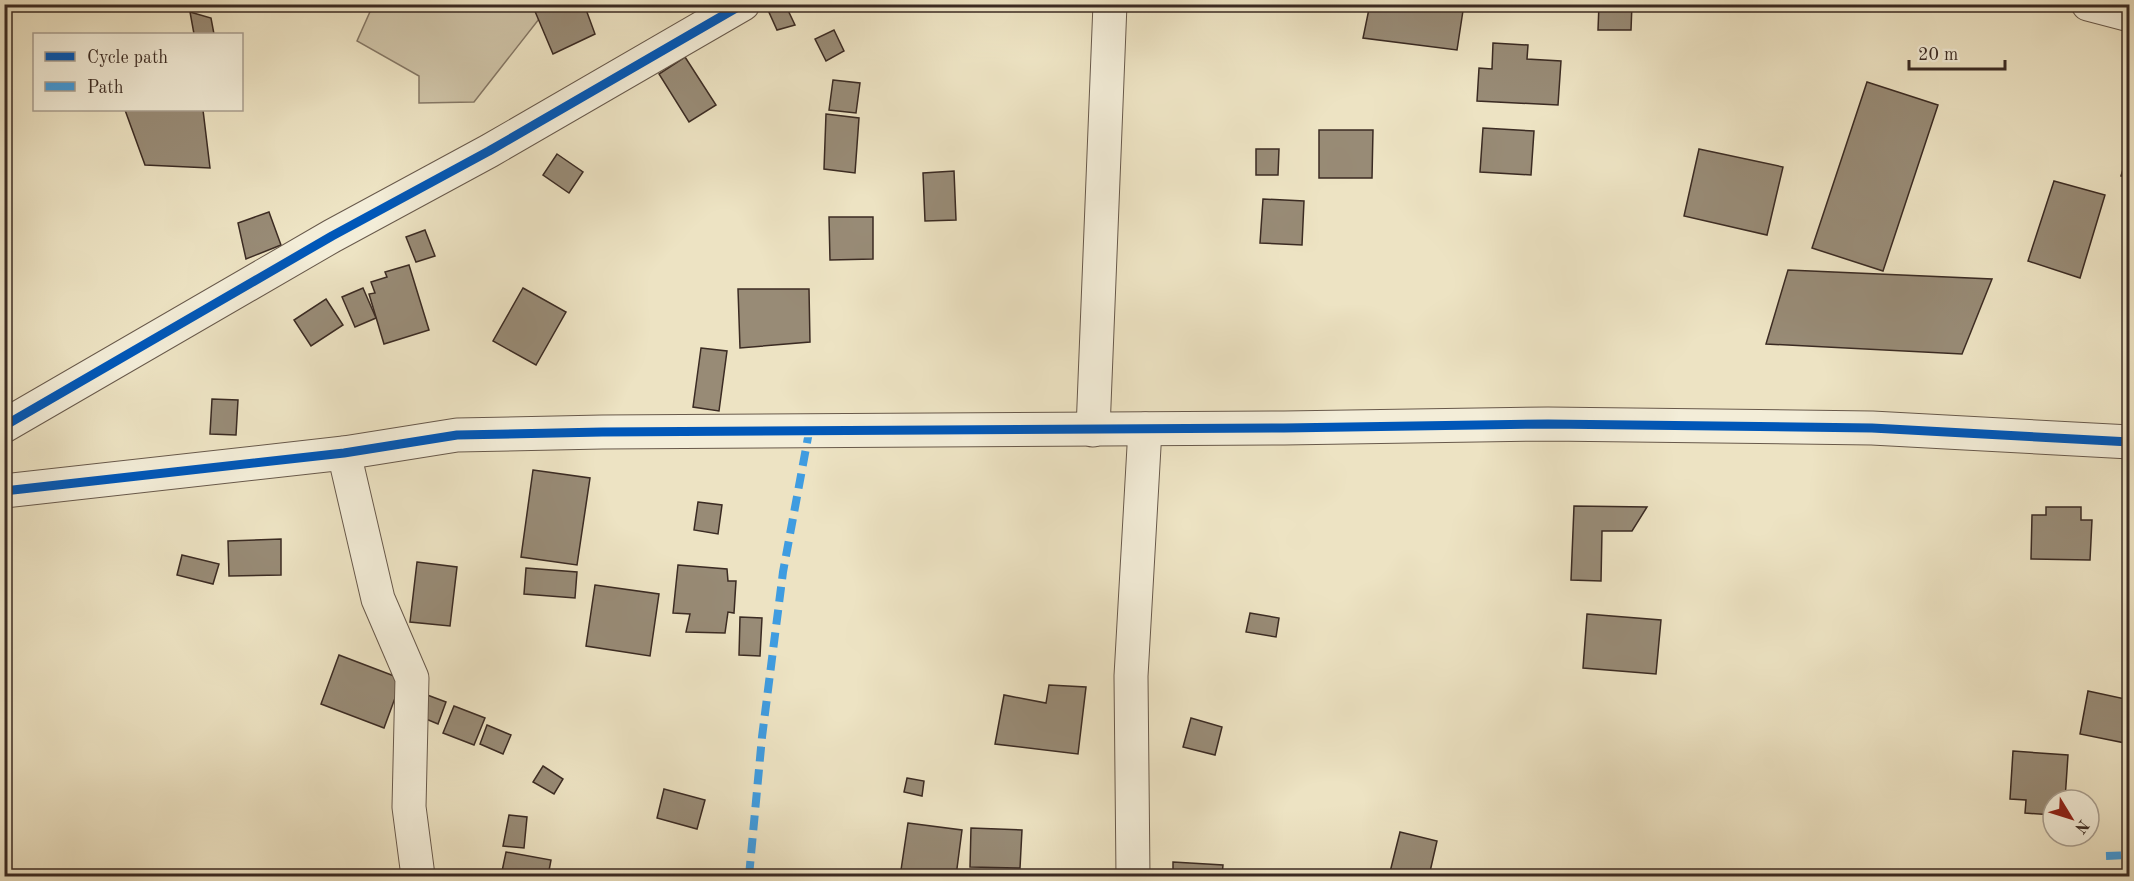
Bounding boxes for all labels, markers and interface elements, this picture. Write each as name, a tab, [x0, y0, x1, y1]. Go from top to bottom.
legend	[33, 33, 243, 111]
scale bar	[1909, 33, 2005, 71]
text: 20 m	[1918, 46, 1958, 64]
text: Cycle path	[87, 49, 168, 67]
text: Path	[87, 79, 124, 97]
north arrow	[2041, 788, 2101, 848]
text: N	[2071, 816, 2091, 836]

